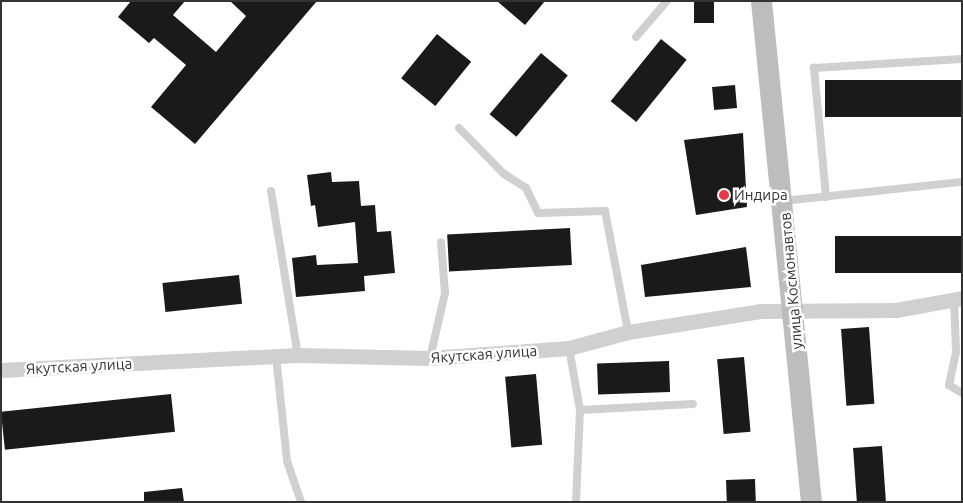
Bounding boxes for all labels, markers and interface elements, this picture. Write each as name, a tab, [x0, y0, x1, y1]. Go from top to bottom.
place label: Индира	[734, 186, 788, 204]
marker: Индира	[718, 189, 730, 201]
street label: улица Космонавтов	[776, 212, 806, 350]
street label: Якутская улица	[430, 341, 538, 367]
street label: Якутская улица	[25, 354, 133, 378]

